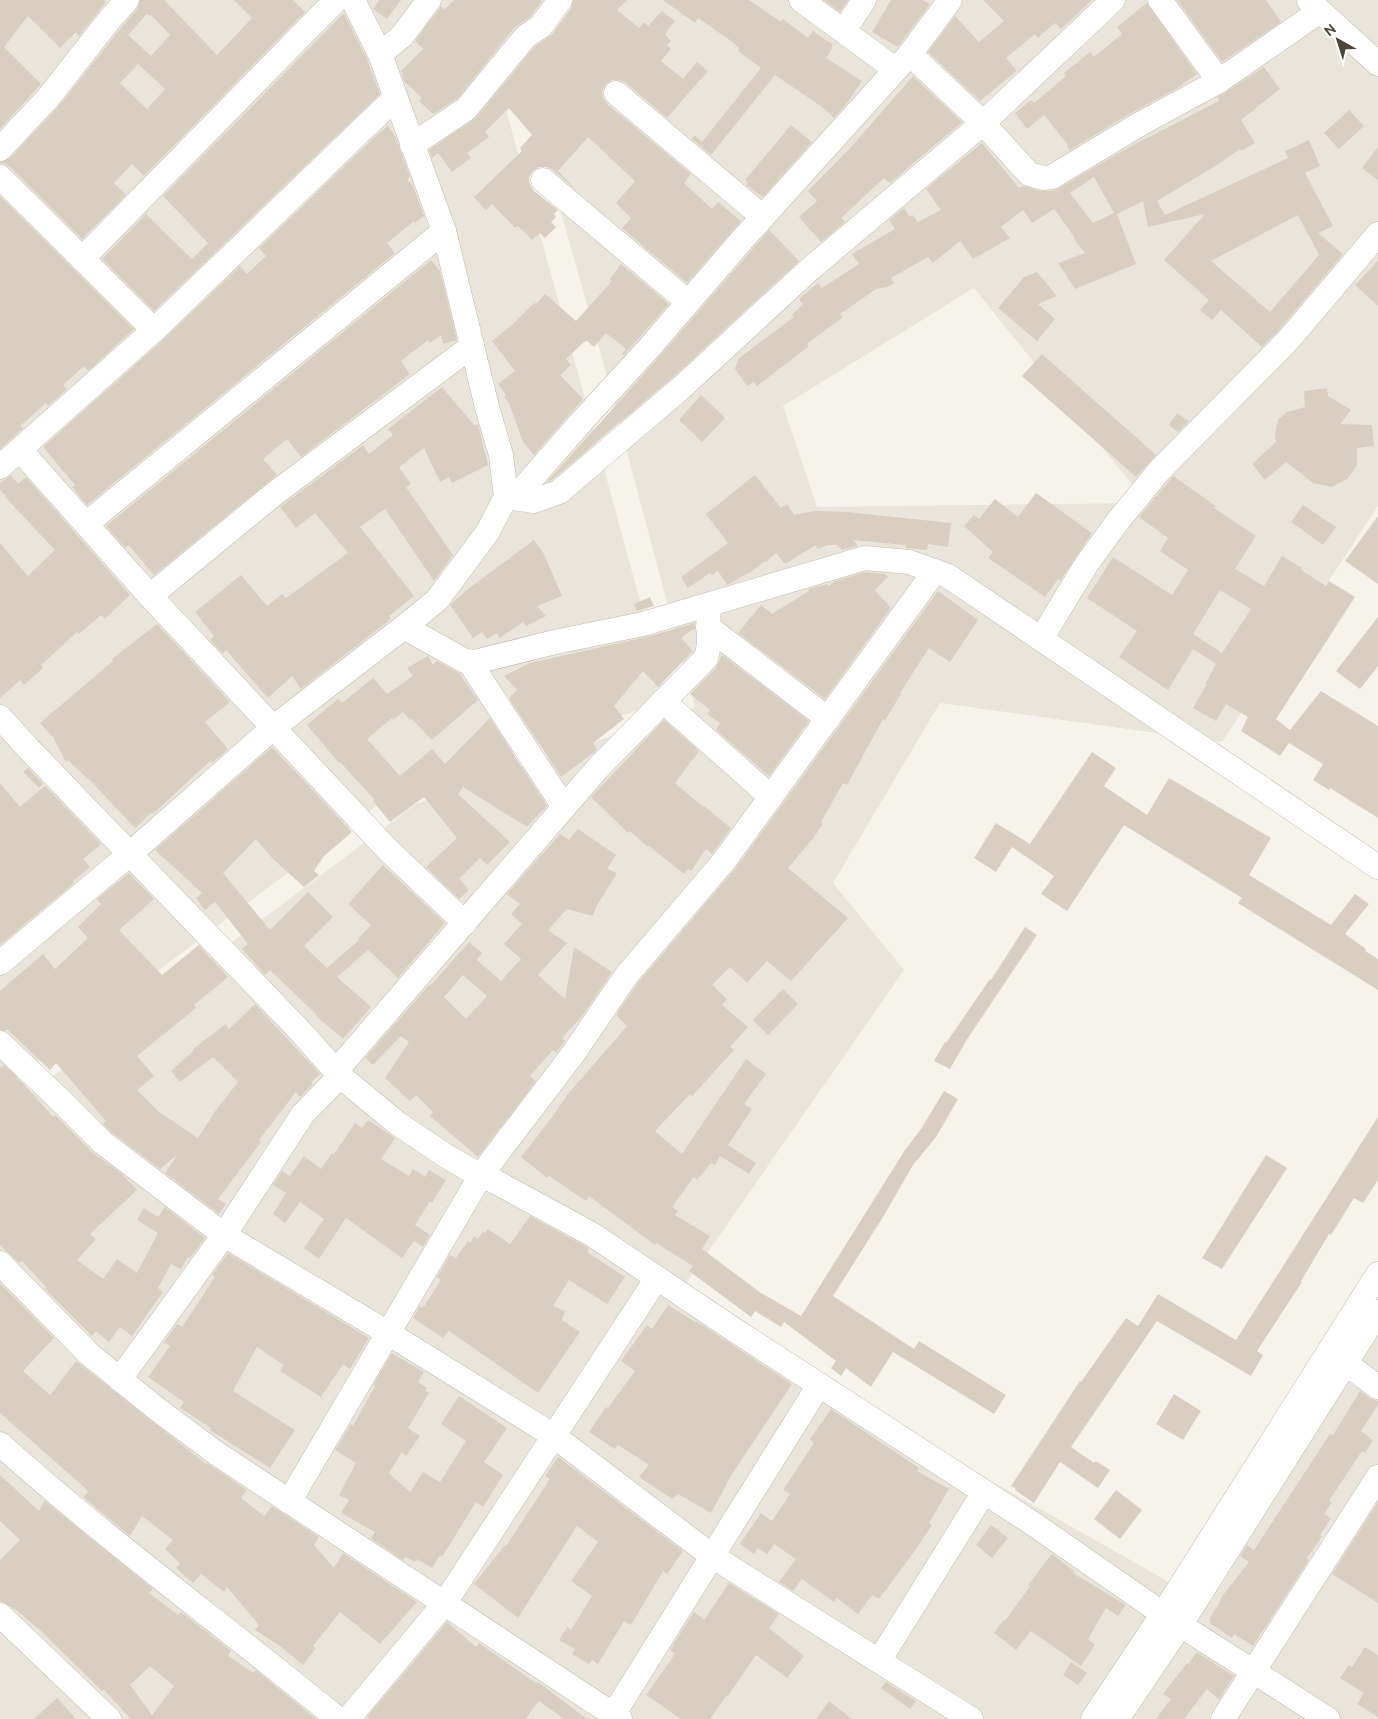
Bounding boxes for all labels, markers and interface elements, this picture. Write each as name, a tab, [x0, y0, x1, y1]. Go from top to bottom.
north arrow	[1313, 15, 1363, 65]
text: N	[1321, 20, 1339, 39]

